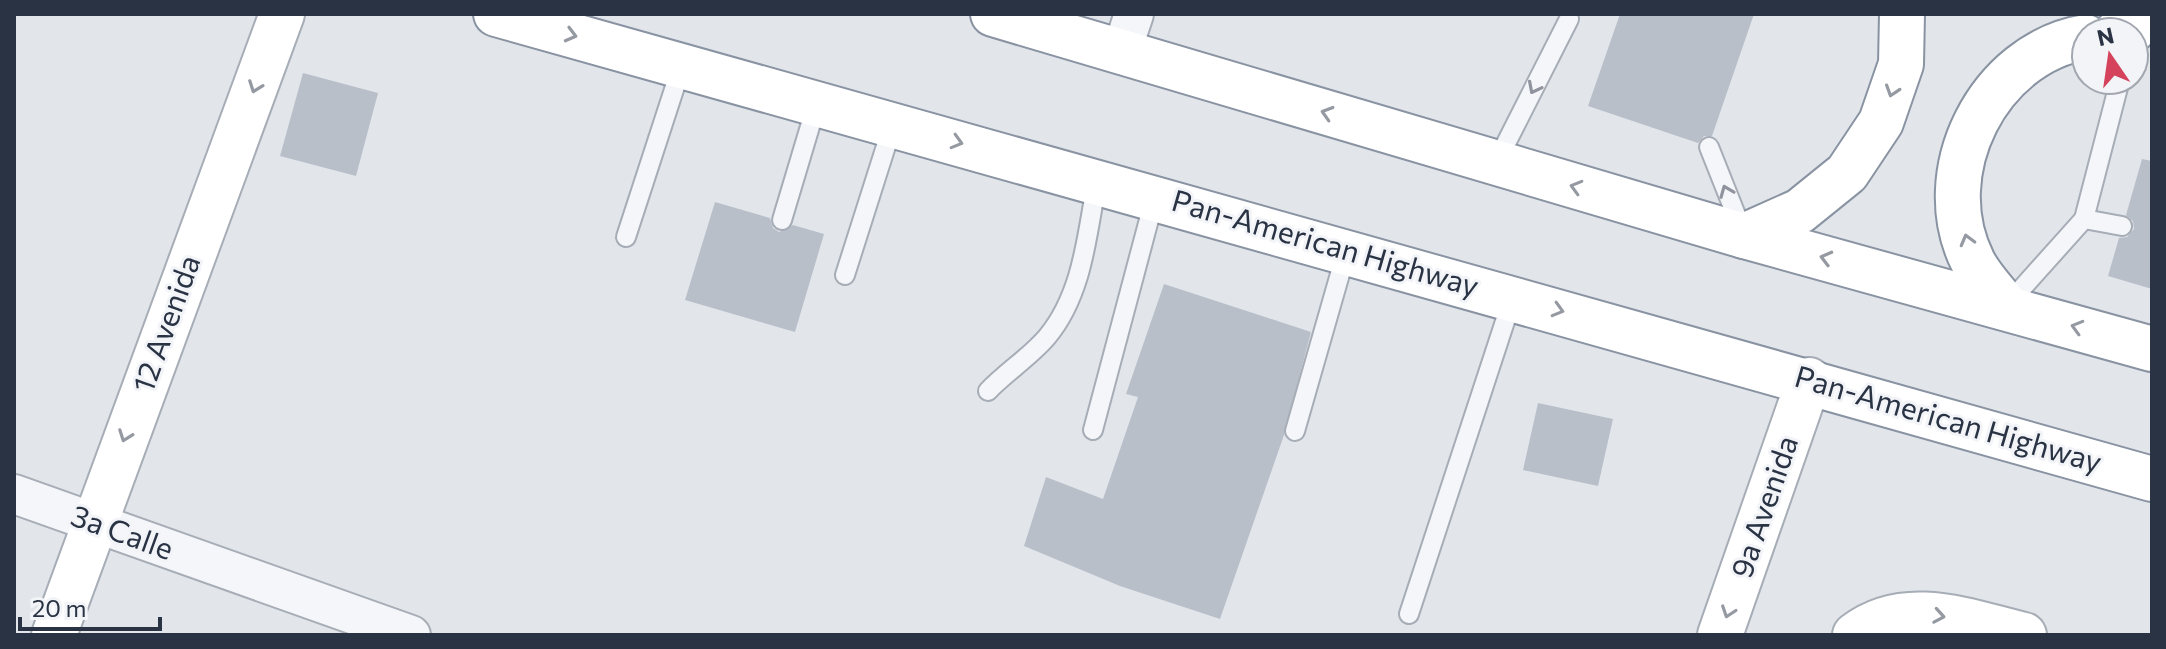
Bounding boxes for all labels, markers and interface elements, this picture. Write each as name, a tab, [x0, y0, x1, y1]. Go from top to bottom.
north arrow	[2070, 16, 2150, 96]
text: N	[2094, 21, 2116, 51]
one-way arrow	[564, 26, 578, 42]
one-way arrow	[248, 79, 265, 93]
one-way arrow	[1528, 80, 1544, 95]
one-way arrow	[1885, 83, 1901, 97]
one-way arrow	[1321, 106, 1335, 122]
one-way arrow	[949, 133, 963, 149]
street label: Pan-American Highway	[1168, 180, 1483, 303]
one-way arrow	[1570, 180, 1584, 196]
one-way arrow	[1720, 185, 1736, 199]
one-way arrow	[1959, 234, 1976, 248]
street label: 12 Avenida	[123, 249, 207, 397]
one-way arrow	[1820, 251, 1834, 268]
one-way arrow	[1550, 300, 1564, 317]
one-way arrow	[2071, 320, 2085, 336]
street label: Pan-American Highway	[1791, 356, 2106, 479]
one-way arrow	[118, 428, 135, 442]
street label: 9a Avenida	[1721, 430, 1804, 582]
street label: 3a Calle	[67, 495, 179, 566]
scale bar	[20, 581, 160, 631]
text: 20 m	[32, 593, 86, 622]
one-way arrow	[1722, 604, 1738, 618]
one-way arrow	[1932, 606, 1946, 623]

